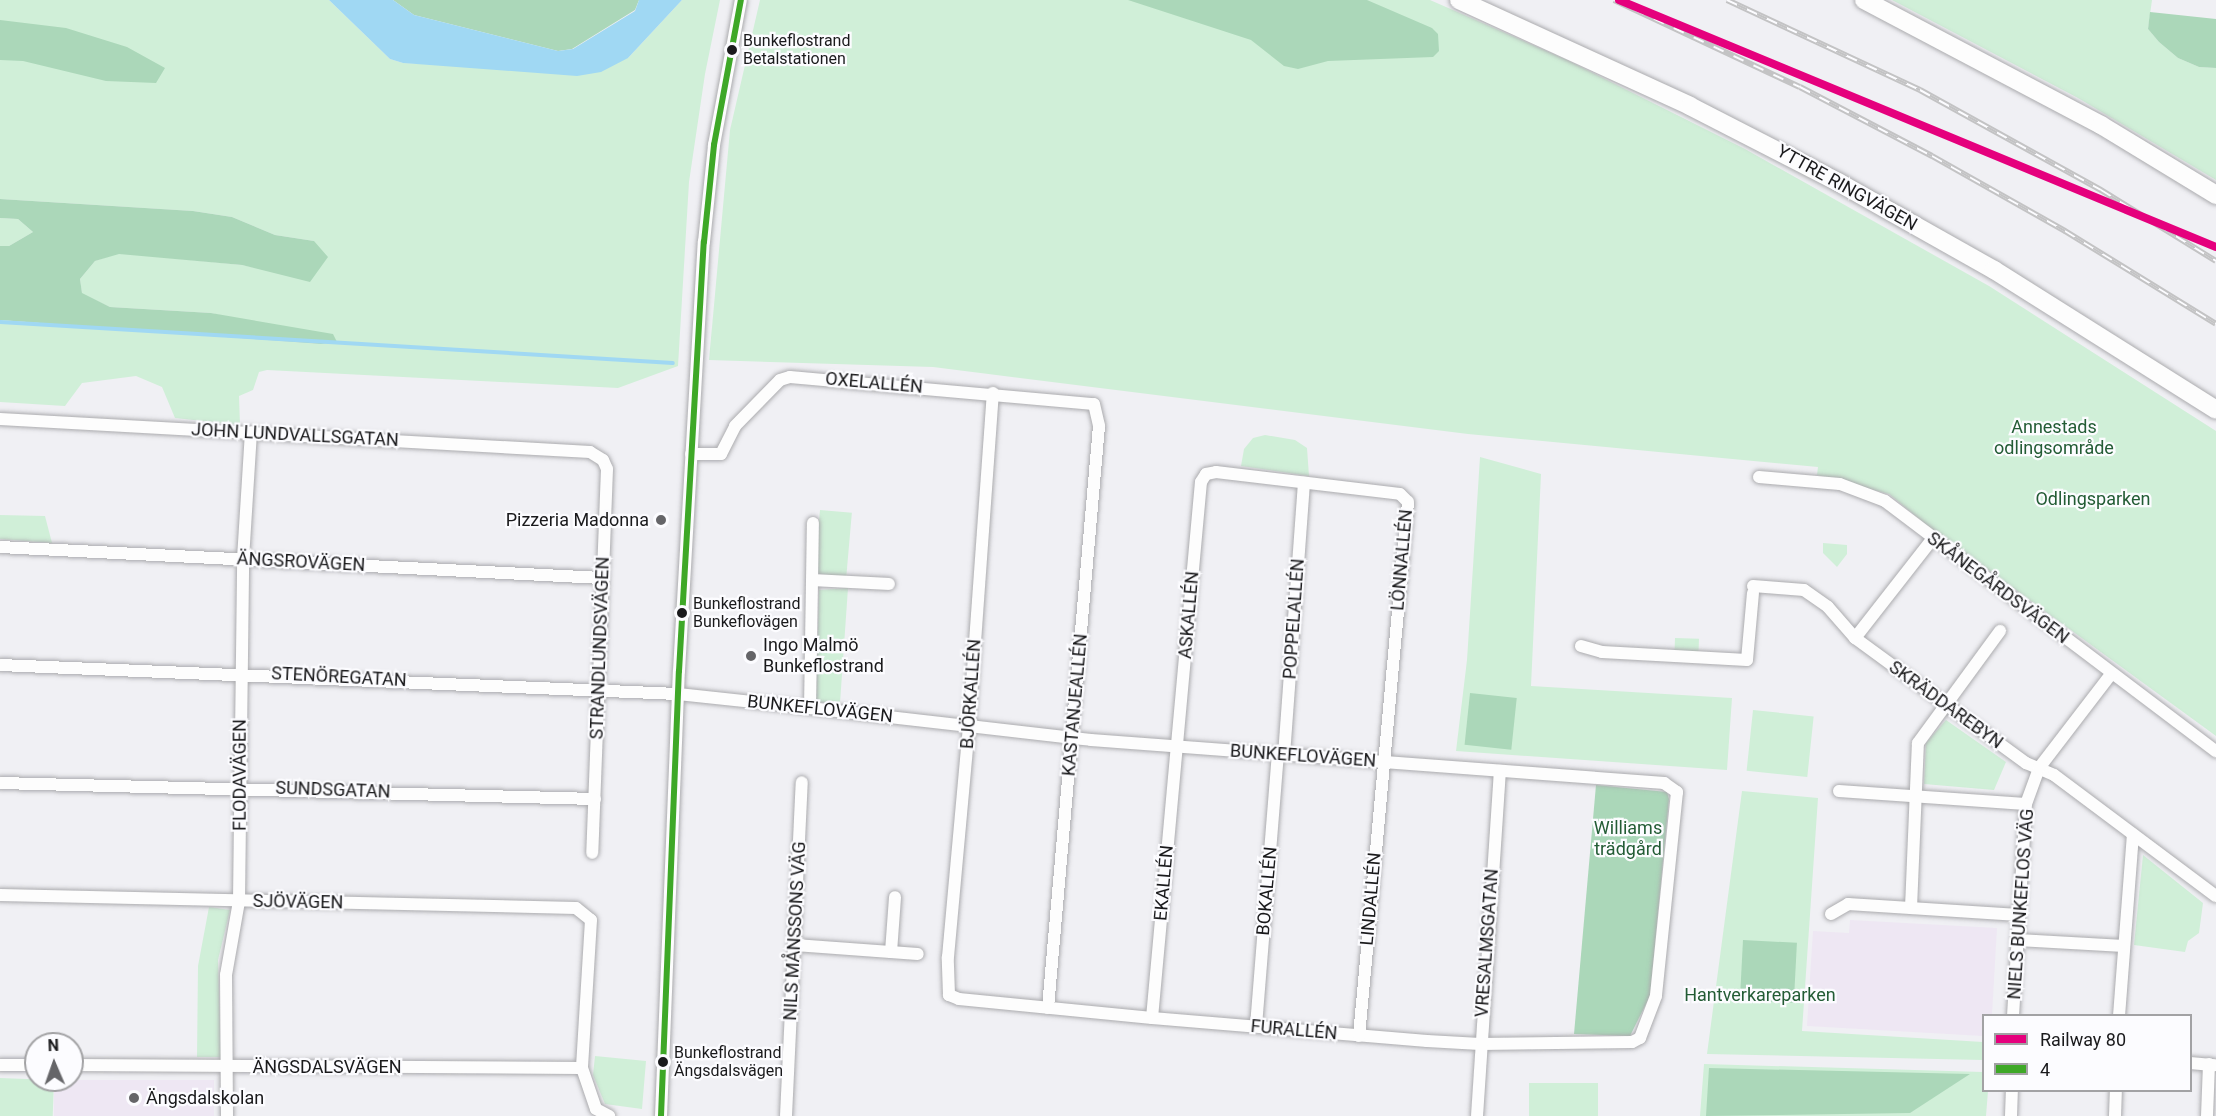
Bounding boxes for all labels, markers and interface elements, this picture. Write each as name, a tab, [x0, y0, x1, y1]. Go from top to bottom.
place label: Bunkeflostrand Betalstationen	[743, 31, 850, 69]
marker: Bunkeflostrand Betalstationen	[726, 44, 738, 56]
street label: YTTRE RINGVÄGEN	[1773, 140, 1921, 236]
street label: OXELALLÉN	[824, 368, 924, 398]
park label: Annestads odlingsområde	[1994, 417, 2114, 460]
street label: JOHN LUNDVALLSGATAN	[191, 419, 399, 451]
park label: Odlingsparken	[2035, 488, 2151, 510]
street label: LÖNNALLÉN	[1387, 508, 1417, 612]
place label: Pizzeria Madonna	[506, 509, 649, 531]
marker: Pizzeria Madonna	[654, 513, 668, 527]
street label: SKÅNEGÅRDSVÄGEN	[1923, 528, 2073, 648]
street label: ÄNGSROVÄGEN	[236, 548, 366, 576]
street label: STRANDLUNDSVÄGEN	[586, 556, 614, 740]
street label: POPPELALLÉN	[1279, 558, 1309, 680]
street label: ASKALLÉN	[1174, 570, 1204, 660]
place label: Bunkeflostrand Bunkeflovägen	[693, 594, 800, 632]
marker: Bunkeflostrand Bunkeflovägen	[676, 607, 688, 619]
street label: KASTANJEALLÉN	[1058, 633, 1092, 777]
place label: Ingo Malmö Bunkeflostrand	[763, 635, 884, 678]
street label: BJÖRKALLÉN	[956, 638, 986, 750]
marker: Ingo Malmö Bunkeflostrand	[744, 649, 758, 663]
street label: SKRÄDDAREBYN	[1885, 656, 2007, 754]
street label: STENÖREGATAN	[271, 663, 407, 691]
street label: BUNKEFLOVÄGEN	[746, 691, 894, 727]
street label: FLODAVÄGEN	[229, 719, 251, 831]
street label: BUNKEFLOVÄGEN	[1229, 740, 1377, 772]
street label: SUNDSGATAN	[275, 777, 391, 803]
street label: NIELS BUNKEFLOS VÄG	[2004, 808, 2038, 1000]
park label: Williams trädgård	[1594, 818, 1662, 860]
street label: NILS MÅNSSONS VÄG	[780, 841, 810, 1021]
street label: EKALLÉN	[1150, 844, 1178, 922]
street label: BOKALLÉN	[1252, 846, 1282, 936]
street label: LINDALLÉN	[1356, 852, 1386, 946]
street label: VRESALMSGATAN	[1471, 868, 1503, 1018]
street label: SJÖVÄGEN	[253, 890, 343, 914]
park label: Hantverkareparken	[1684, 984, 1836, 1006]
legend	[1982, 1014, 2192, 1092]
street label: FURALLÉN	[1250, 1015, 1338, 1045]
text: Railway 80	[2040, 1029, 2126, 1050]
north arrow	[24, 1032, 84, 1092]
text: N	[47, 1036, 59, 1055]
place label: Bunkeflostrand Ängsdalsvägen	[674, 1043, 783, 1081]
street label: ÄNGSDALSVÄGEN	[252, 1056, 402, 1078]
marker: Bunkeflostrand Ängsdalsvägen	[657, 1056, 669, 1068]
text: 4	[2040, 1059, 2050, 1080]
place label: Ängsdalskolan	[146, 1087, 264, 1109]
marker: Ängsdalskolan	[127, 1091, 141, 1105]

